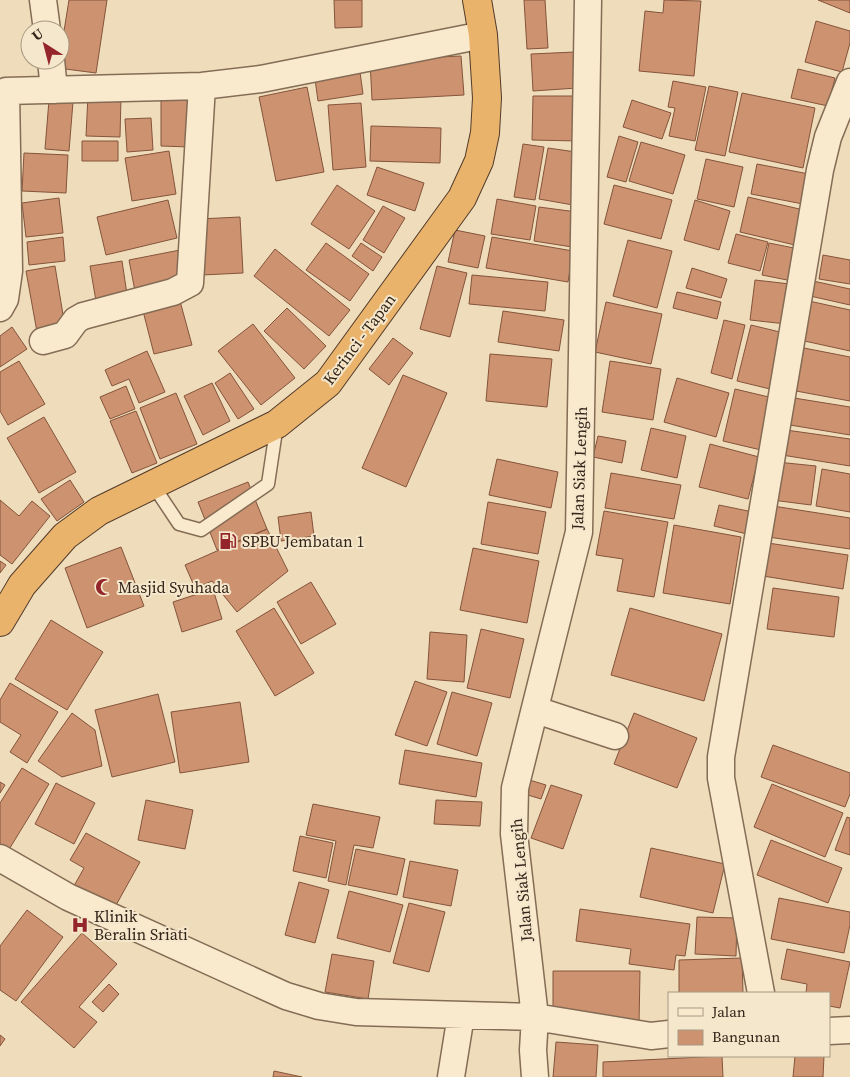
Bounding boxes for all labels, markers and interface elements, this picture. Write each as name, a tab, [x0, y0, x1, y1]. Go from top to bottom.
north arrow	[20, 20, 70, 70]
text: U	[27, 23, 47, 46]
street label: Kerinci - Tapan	[318, 289, 401, 389]
street label: Jalan Siak Lengih	[566, 406, 592, 531]
place label: SPBU Jembatan 1	[242, 530, 365, 552]
fuel station icon: SPBU Jembatan 1	[218, 531, 238, 551]
place label: Masjid Syuhada	[118, 576, 230, 598]
mosque icon: Masjid Syuhada	[94, 577, 114, 597]
street label: Jalan Siak Lengih	[505, 817, 537, 943]
place label: Klinik Beralin Sriati	[94, 905, 188, 945]
hospital icon: Klinik Beralin Sriati	[70, 915, 90, 935]
legend	[668, 992, 830, 1057]
text: Jalan	[711, 1001, 746, 1022]
text: Bangunan	[712, 1026, 780, 1047]

